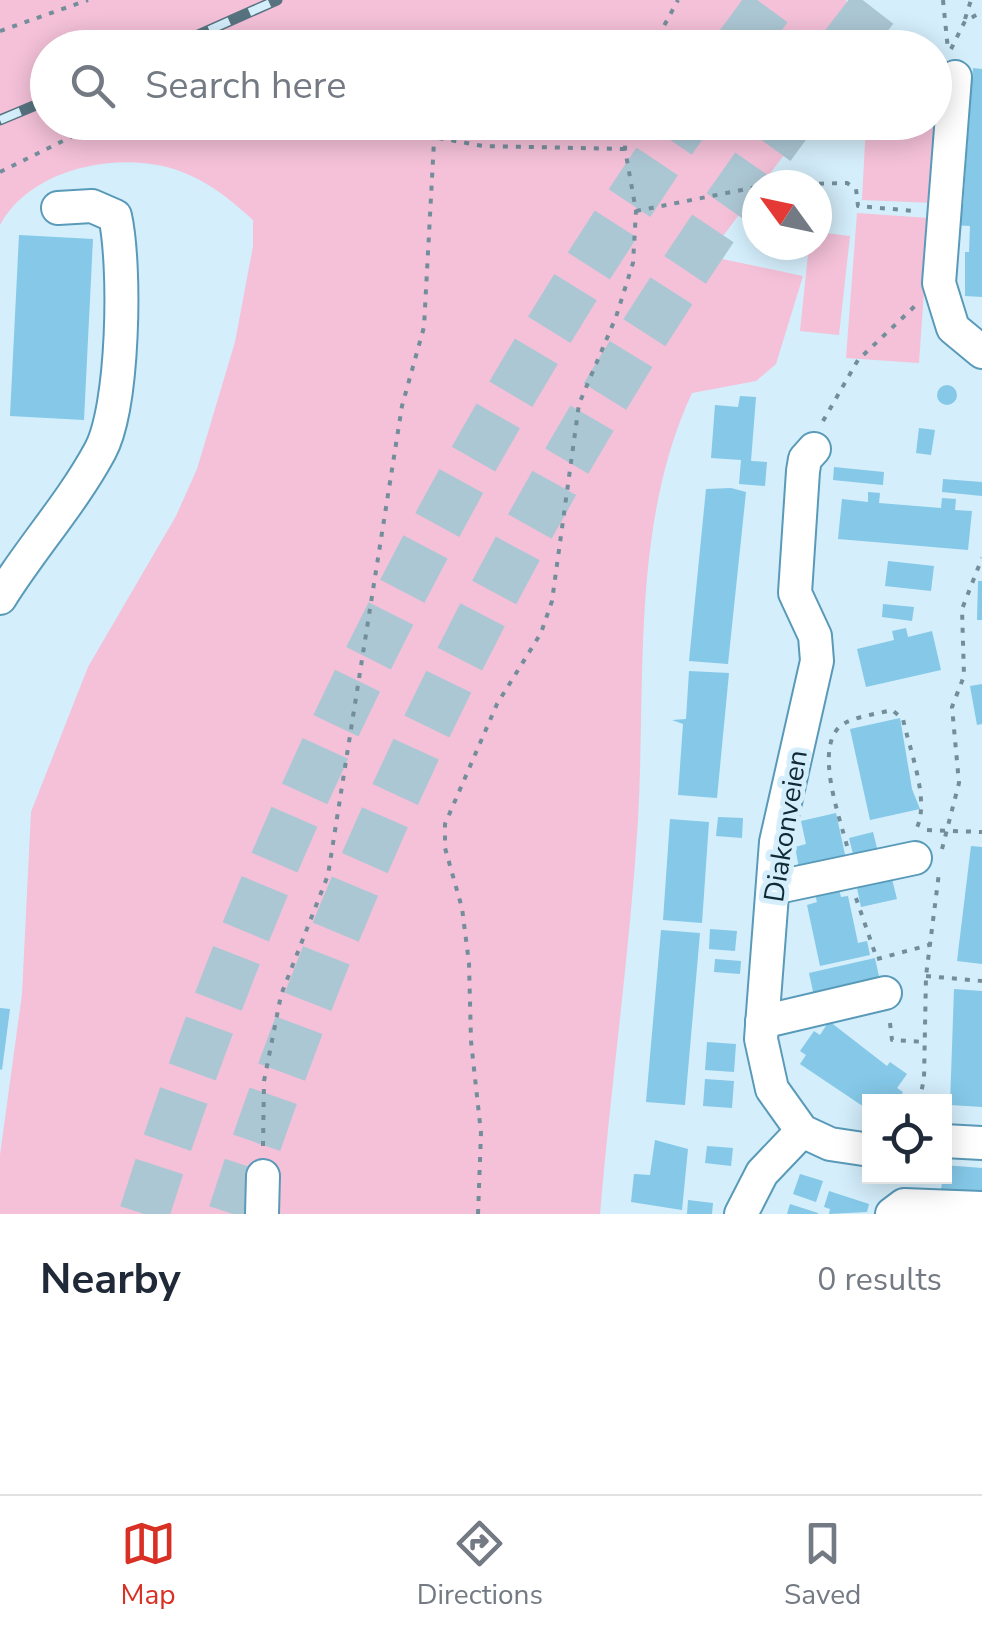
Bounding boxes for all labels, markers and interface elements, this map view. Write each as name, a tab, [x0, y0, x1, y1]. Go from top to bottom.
search box	[30, 30, 952, 140]
icon: search	[65, 58, 120, 113]
text: Search here	[145, 60, 346, 111]
north arrow	[742, 170, 832, 260]
street label: Diakonveien	[755, 747, 817, 905]
map controls	[862, 1094, 952, 1184]
button: locate	[862, 1094, 952, 1184]
text: Nearby	[40, 1251, 181, 1308]
text: 0 results	[817, 1258, 942, 1301]
tab: Map	[121, 1516, 176, 1614]
tab: Directions	[417, 1516, 543, 1614]
tab: Saved	[784, 1516, 861, 1614]

